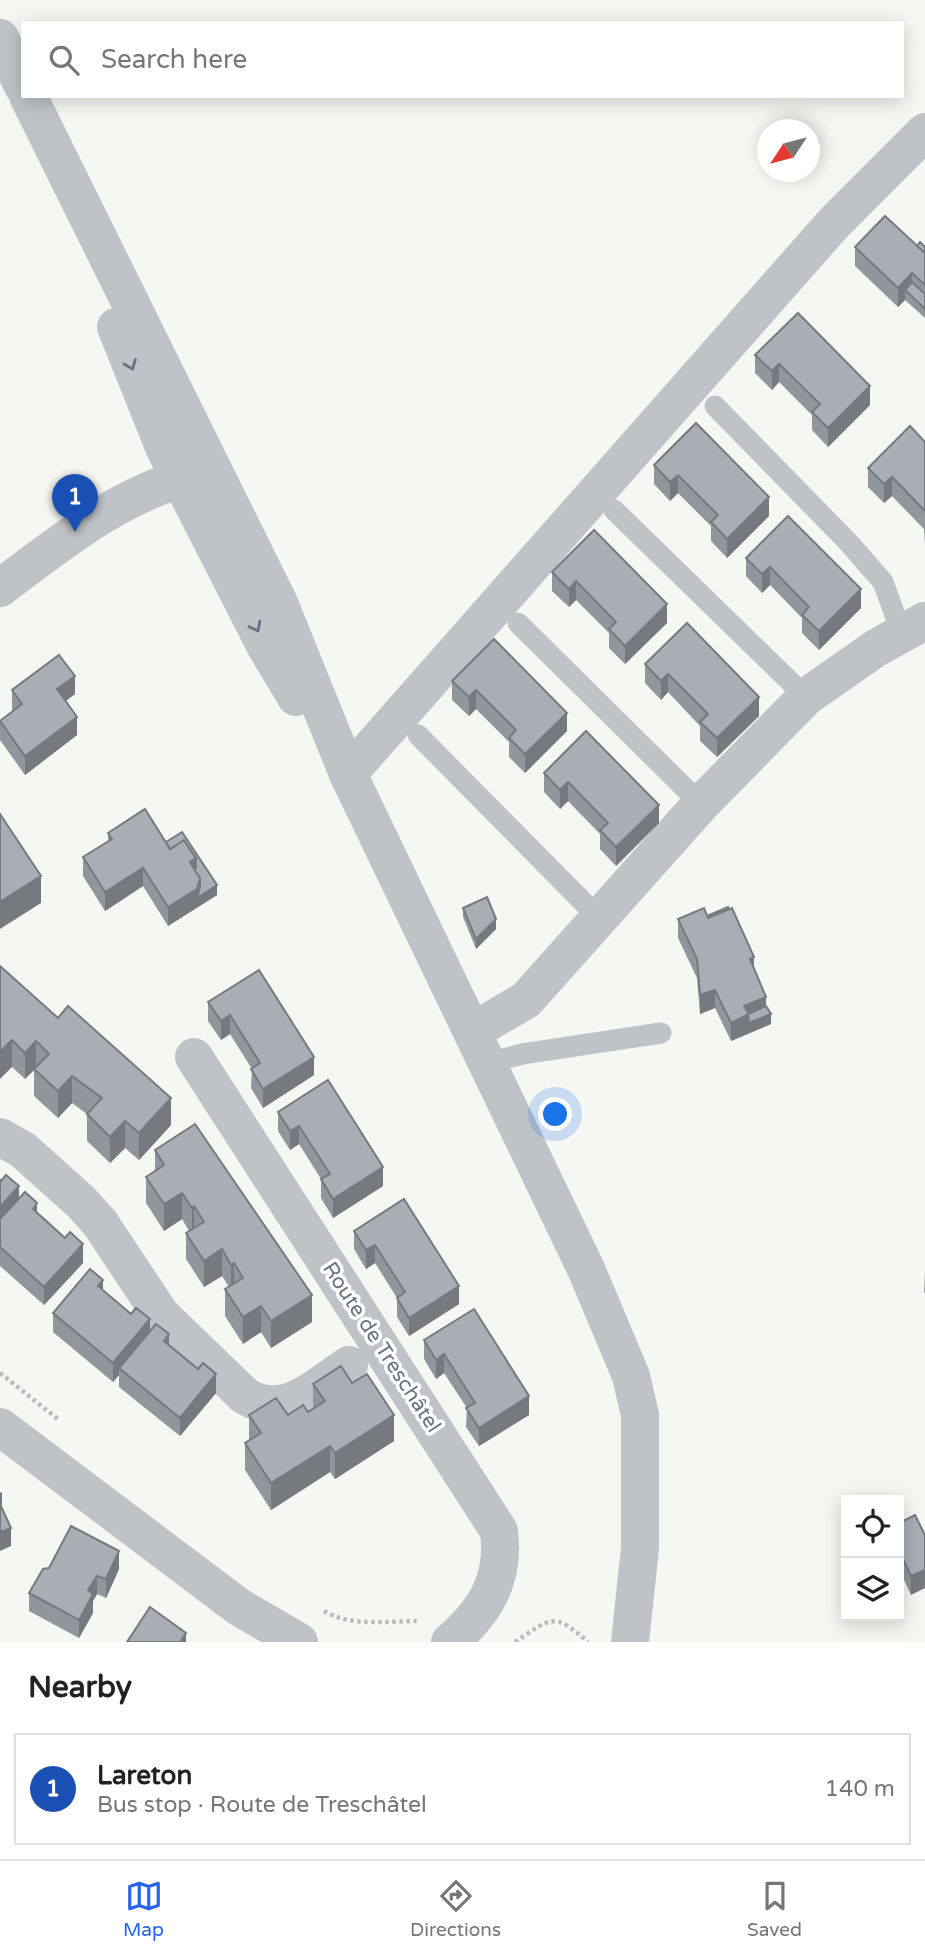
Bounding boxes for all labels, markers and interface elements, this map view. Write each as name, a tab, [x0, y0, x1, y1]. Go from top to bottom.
search box	[21, 21, 904, 98]
icon: search	[45, 41, 83, 79]
text: Search here	[101, 44, 247, 75]
north arrow	[757, 119, 820, 182]
one-way arrow	[123, 358, 137, 370]
pin: 1	[52, 474, 98, 532]
one-way arrow	[248, 620, 262, 632]
your location	[538, 1097, 572, 1131]
street label: Route de Treschâtel	[317, 1257, 446, 1437]
map controls	[841, 1495, 904, 1621]
button: locate	[841, 1495, 904, 1558]
button: layers	[841, 1558, 904, 1621]
text: Nearby	[28, 1669, 132, 1706]
text: Lareton	[97, 1760, 192, 1791]
text: 1	[46, 1775, 60, 1803]
text: 140 m	[825, 1775, 895, 1803]
text: Bus stop · Route de Treschâtel	[97, 1791, 427, 1819]
tab: Map	[123, 1877, 164, 1941]
tab: Directions	[410, 1877, 501, 1941]
tab: Saved	[747, 1877, 802, 1941]

